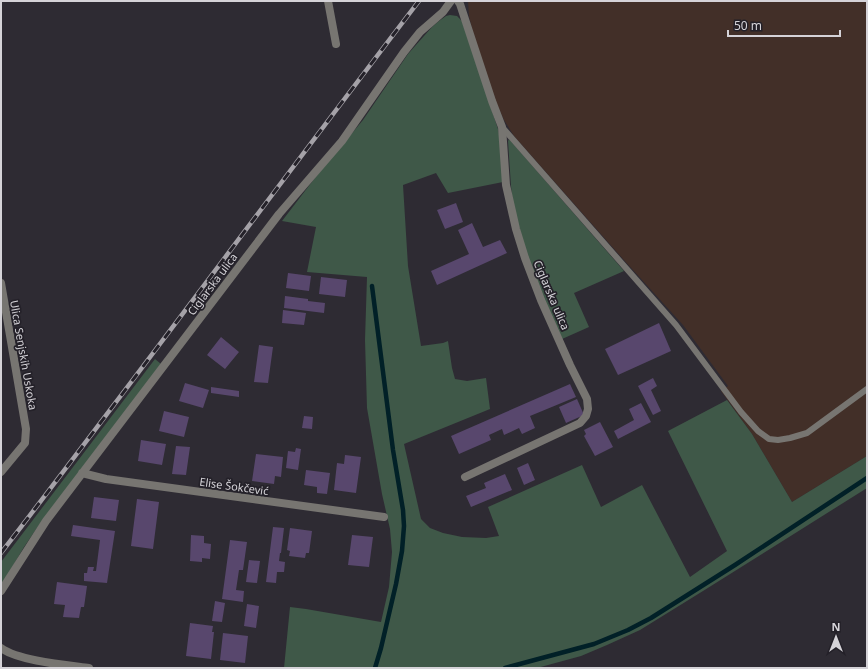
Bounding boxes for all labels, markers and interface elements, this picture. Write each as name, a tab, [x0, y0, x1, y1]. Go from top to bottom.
scale bar	[728, 12, 840, 38]
text: 50 m	[734, 17, 762, 34]
street label: Ciglarska ulica	[184, 250, 240, 318]
street label: Ciglarska ulica	[531, 258, 573, 332]
street label: Ulica Senjskih Uskoka	[7, 299, 41, 411]
street label: Elise Šokčević	[198, 474, 270, 498]
north arrow	[816, 617, 856, 657]
text: N	[832, 619, 840, 634]

